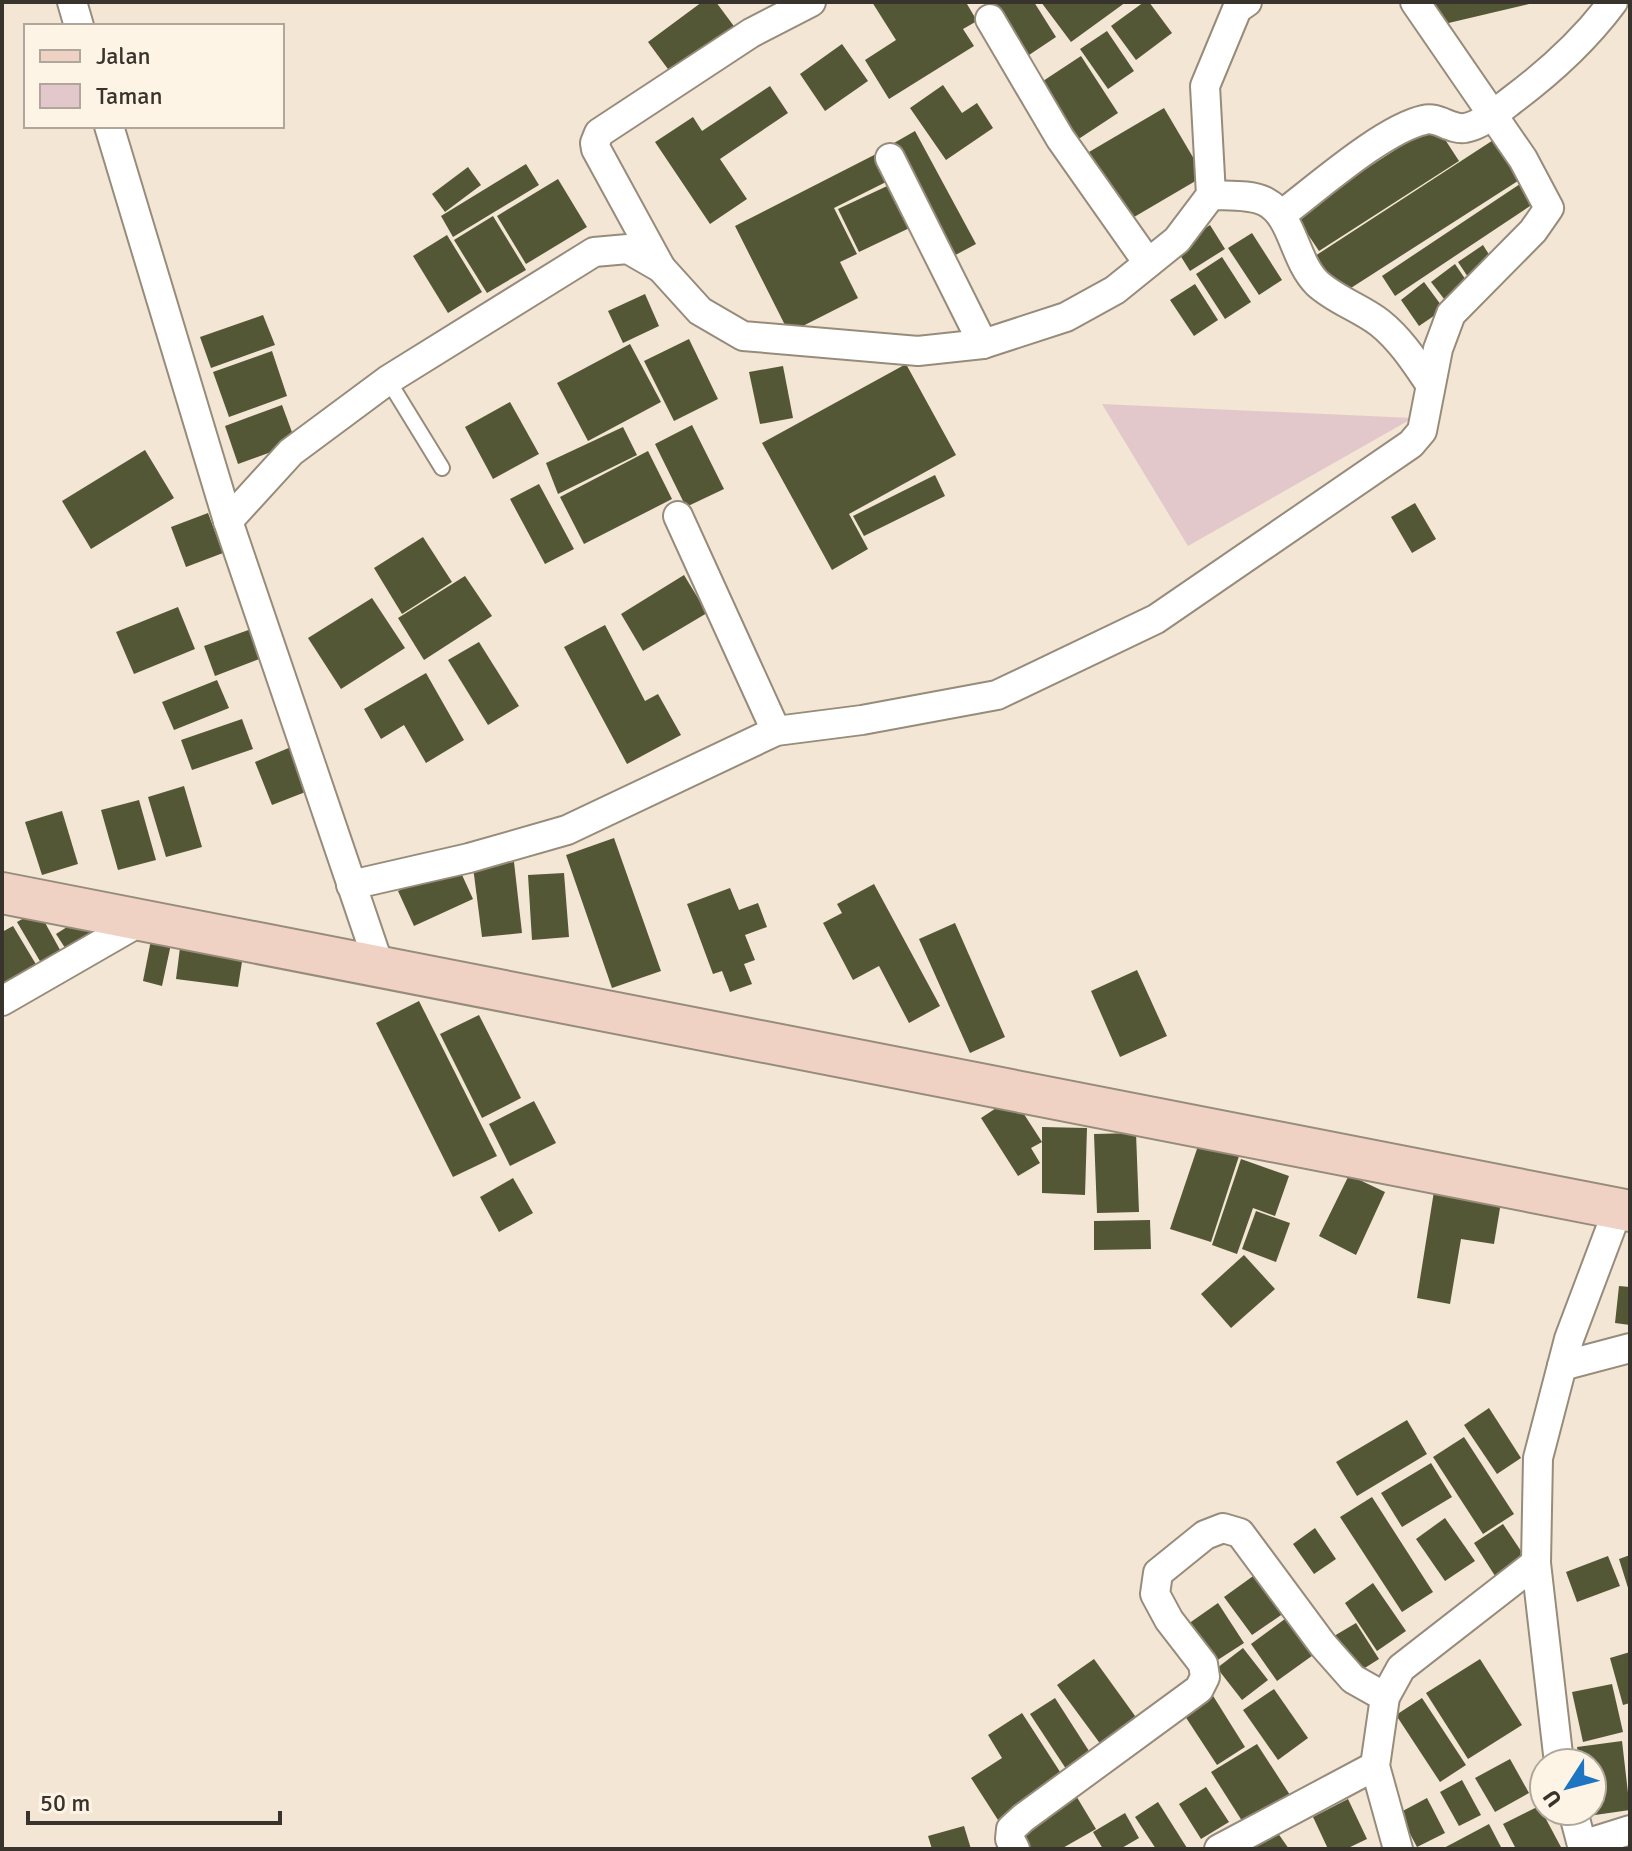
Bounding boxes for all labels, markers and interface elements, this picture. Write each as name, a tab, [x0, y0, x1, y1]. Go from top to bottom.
legend	[24, 24, 284, 128]
text: Jalan	[96, 41, 151, 71]
text: Taman	[96, 81, 163, 111]
north arrow	[1528, 1747, 1608, 1827]
scale bar	[28, 1775, 280, 1825]
text: U	[1537, 1785, 1568, 1812]
text: 50 m	[40, 1788, 90, 1818]

